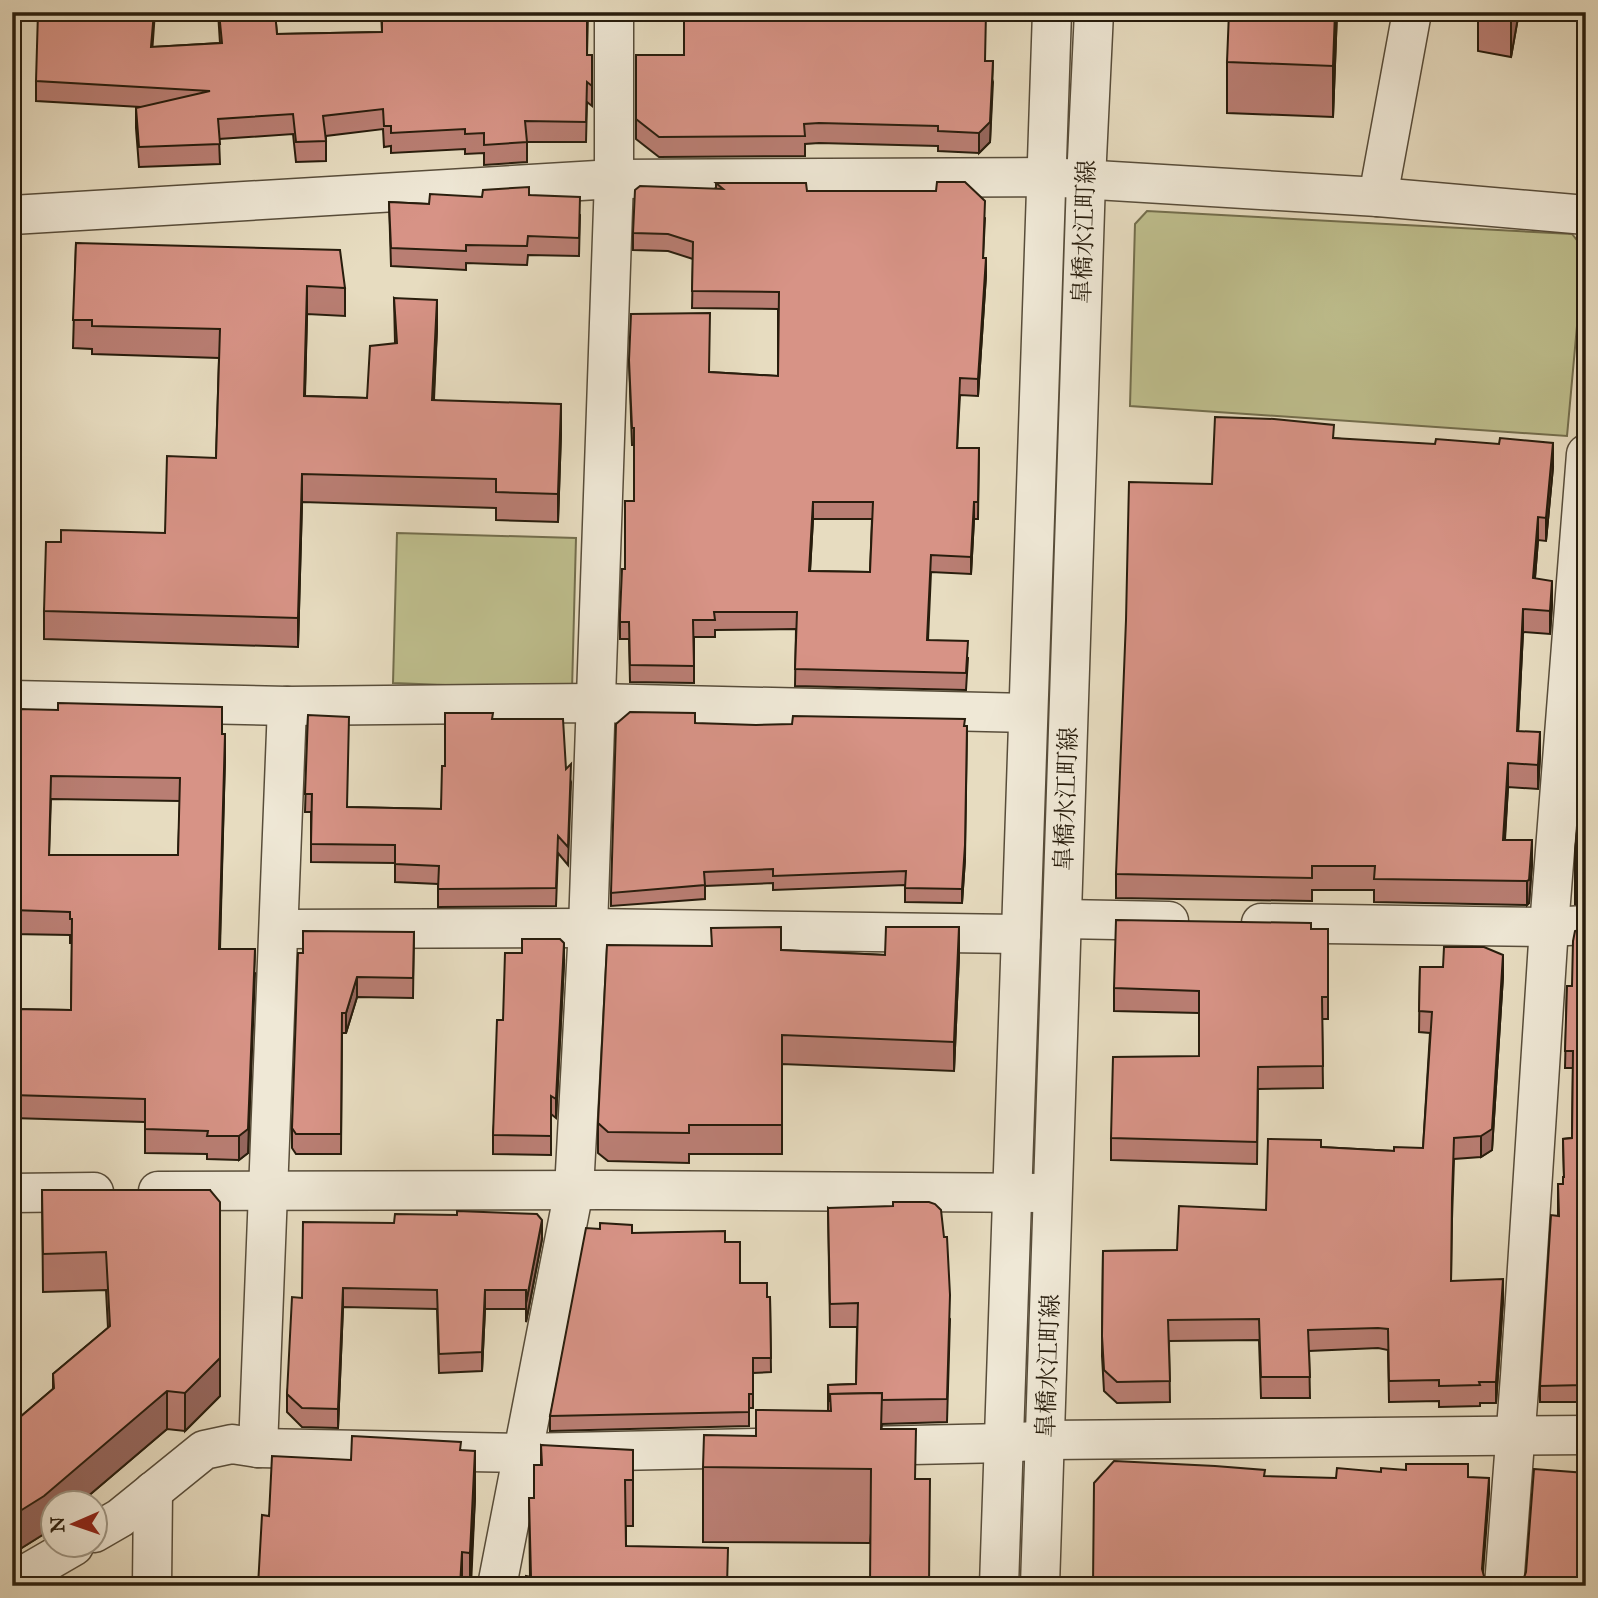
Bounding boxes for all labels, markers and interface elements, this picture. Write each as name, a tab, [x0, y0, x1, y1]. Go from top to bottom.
street label: 皐橋水江町線	[1066, 160, 1102, 304]
street label: 皐橋水江町線	[1048, 727, 1084, 871]
street label: 皐橋水江町線	[1030, 1294, 1066, 1438]
north arrow	[38, 1490, 108, 1560]
text: N	[46, 1516, 69, 1533]

